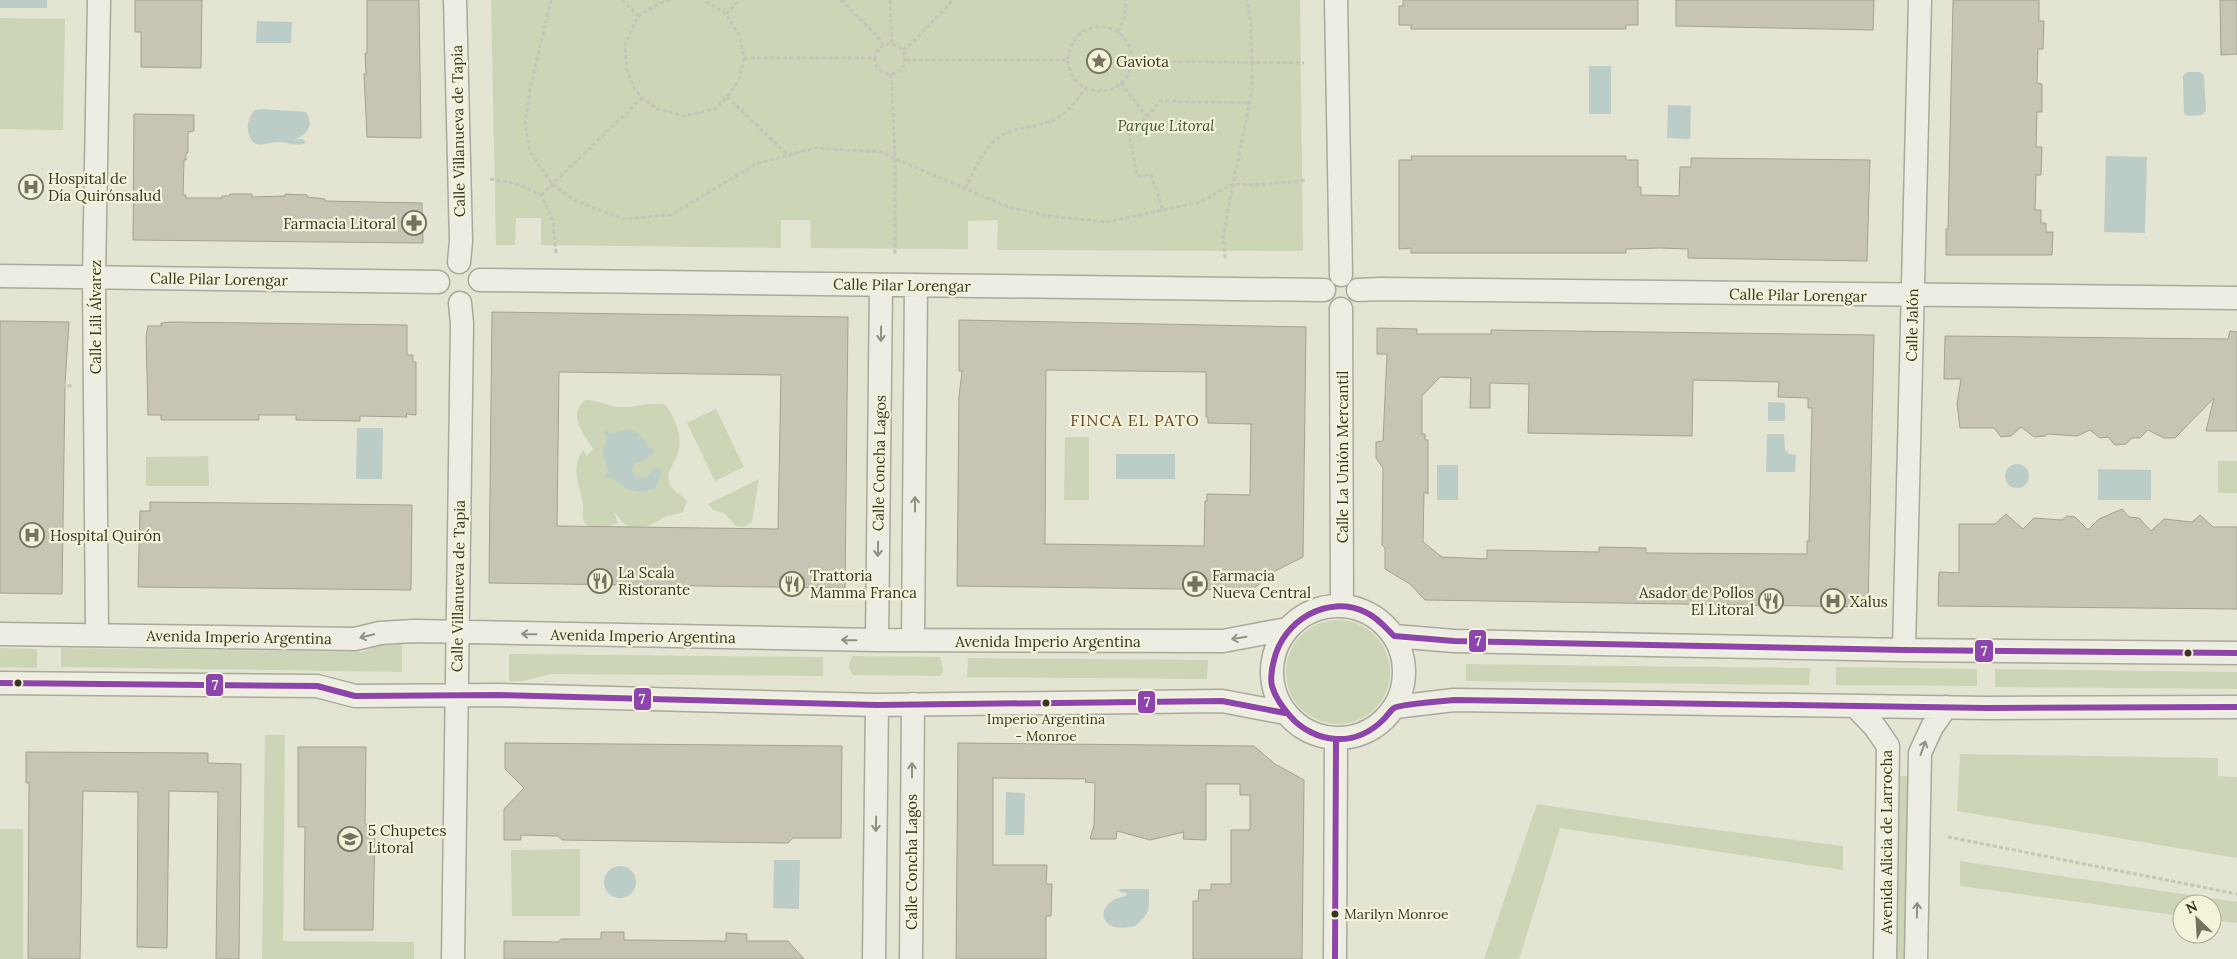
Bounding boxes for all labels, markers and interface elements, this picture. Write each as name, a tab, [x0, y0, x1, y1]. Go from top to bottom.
street label: Calle Villanueva de Tapia	[447, 44, 469, 217]
place icon: Gaviota	[1086, 48, 1112, 74]
place label: Gaviota	[1116, 52, 1169, 71]
park label: Parque Litoral	[1117, 116, 1215, 135]
place label: Hospital de Día Quirónsalud	[48, 169, 161, 205]
hospital icon: Hospital de Día Quirónsalud	[18, 174, 44, 200]
pharmacy icon: Farmacia Litoral	[401, 210, 427, 236]
place label: Farmacia Litoral	[283, 214, 396, 233]
street label: Calle Lili Álvarez	[86, 260, 105, 374]
street label: Calle Pilar Lorengar	[150, 268, 288, 290]
street label: Calle Pilar Lorengar	[833, 274, 971, 296]
street label: Calle Pilar Lorengar	[1729, 284, 1867, 306]
street label: Calle Jalón	[1902, 288, 1922, 362]
one-way arrow	[876, 325, 886, 341]
street label: Calle La Unión Mercantil	[1333, 371, 1352, 543]
street label: Calle Concha Lagos	[868, 395, 890, 531]
district label: FINCA EL PATO	[1070, 410, 1200, 430]
one-way arrow	[910, 496, 919, 512]
street label: Calle Villanueva de Tapia	[447, 499, 469, 672]
hospital icon: Hospital Quirón	[19, 522, 45, 548]
place label: Hospital Quirón	[50, 526, 161, 545]
one-way arrow	[874, 540, 883, 556]
place label: La Scala Ristorante	[618, 563, 690, 599]
place label: Trattoria Mamma Franca	[810, 566, 917, 602]
place label: Farmacia Nueva Central	[1212, 566, 1311, 602]
restaurant icon: La Scala Ristorante	[587, 568, 613, 594]
restaurant icon: Trattoria Mamma Franca	[779, 571, 805, 597]
pharmacy icon: Farmacia Nueva Central	[1182, 571, 1208, 597]
place label: Asador de Pollos El Litoral	[1638, 583, 1754, 619]
restaurant icon: Asador de Pollos El Litoral	[1758, 588, 1784, 614]
hospital icon: Xalus	[1820, 588, 1846, 614]
place label: Xalus	[1850, 592, 1888, 611]
street label: Avenida Imperio Argentina	[549, 625, 736, 647]
street label: Avenida Imperio Argentina	[145, 626, 332, 648]
one-way arrow	[521, 629, 538, 639]
line badge: 7	[1468, 629, 1487, 653]
one-way arrow	[359, 632, 375, 642]
street label: Avenida Imperio Argentina	[954, 632, 1141, 651]
text: 7	[1475, 632, 1482, 650]
one-way arrow	[1231, 634, 1247, 644]
one-way arrow	[841, 635, 858, 645]
line badge: 7	[1974, 639, 1994, 663]
text: 7	[1981, 642, 1988, 660]
unlabelled marker	[2183, 648, 2193, 658]
line badge: 7	[205, 673, 224, 697]
text: 7	[212, 676, 219, 694]
unlabelled marker	[13, 678, 23, 688]
line badge: 7	[633, 687, 652, 711]
text: 7	[639, 690, 646, 708]
line badge: 7	[1137, 690, 1156, 714]
text: 7	[1144, 693, 1151, 711]
marker: Imperio Argentina - Monroe	[1041, 698, 1051, 708]
place label: Imperio Argentina - Monroe	[987, 710, 1105, 745]
one-way arrow	[1919, 741, 1928, 757]
street label: Avenida Alicia de Larrocha	[1877, 750, 1896, 935]
one-way arrow	[907, 763, 917, 779]
street label: Calle Concha Lagos	[902, 794, 921, 930]
one-way arrow	[871, 816, 881, 832]
place label: 5 Chupetes Litoral	[368, 821, 446, 857]
school or university icon: 5 Chupetes Litoral	[337, 826, 363, 852]
north arrow	[2172, 894, 2222, 944]
text: N	[2183, 897, 2200, 918]
one-way arrow	[1912, 903, 1922, 919]
place label: Marilyn Monroe	[1344, 905, 1449, 923]
marker: Marilyn Monroe	[1330, 909, 1340, 919]

